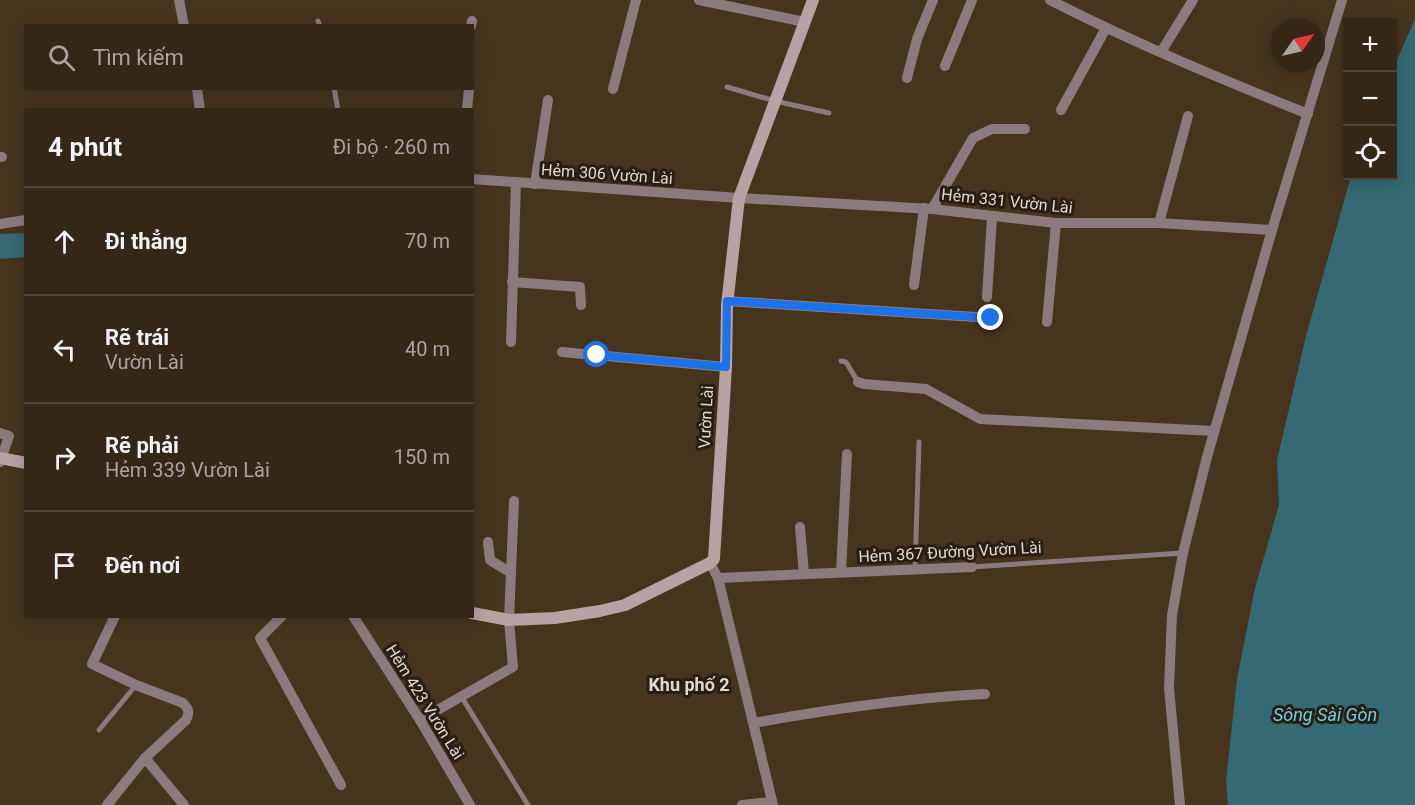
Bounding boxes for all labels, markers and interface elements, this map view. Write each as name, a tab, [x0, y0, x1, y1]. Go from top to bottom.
north arrow	[1271, 18, 1325, 72]
map controls	[1343, 18, 1397, 180]
button: +	[1343, 18, 1397, 72]
search box	[24, 24, 474, 90]
icon: search	[45, 41, 78, 74]
text: Tìm kiếm	[93, 45, 184, 70]
button: −	[1343, 72, 1397, 126]
button: locate	[1343, 126, 1397, 180]
text: 4 phút	[48, 132, 122, 162]
text: Đi bộ · 260 m	[333, 135, 450, 159]
street label: Hẻm 306 Vườn Lài	[541, 160, 673, 188]
street label: Hẻm 331 Vườn Lài	[940, 185, 1074, 217]
icon: ahead	[48, 225, 81, 258]
text: Đi thẳng	[105, 229, 187, 254]
text: 70 m	[405, 229, 450, 253]
route end	[977, 304, 1003, 330]
text: Rẽ trái	[105, 325, 169, 350]
icon: left	[48, 333, 81, 366]
text: 40 m	[405, 337, 450, 361]
route start	[583, 341, 609, 367]
text: Vườn Lài	[105, 350, 184, 374]
street label: Vườn Lài	[695, 385, 717, 449]
text: Rẽ phải	[105, 433, 179, 458]
icon: right	[48, 441, 81, 474]
text: 150 m	[394, 445, 450, 469]
text: Hẻm 339 Vườn Lài	[105, 458, 270, 482]
street label: Hẻm 367 Đường Vườn Lài	[858, 538, 1042, 566]
icon: arrive	[48, 549, 81, 582]
text: Đến nơi	[105, 553, 180, 578]
street label: Hẻm 423 Vườn Lài	[382, 641, 468, 763]
district label: Khu phố 2	[648, 674, 730, 695]
water label: Sông Sài Gòn	[1273, 704, 1377, 725]

